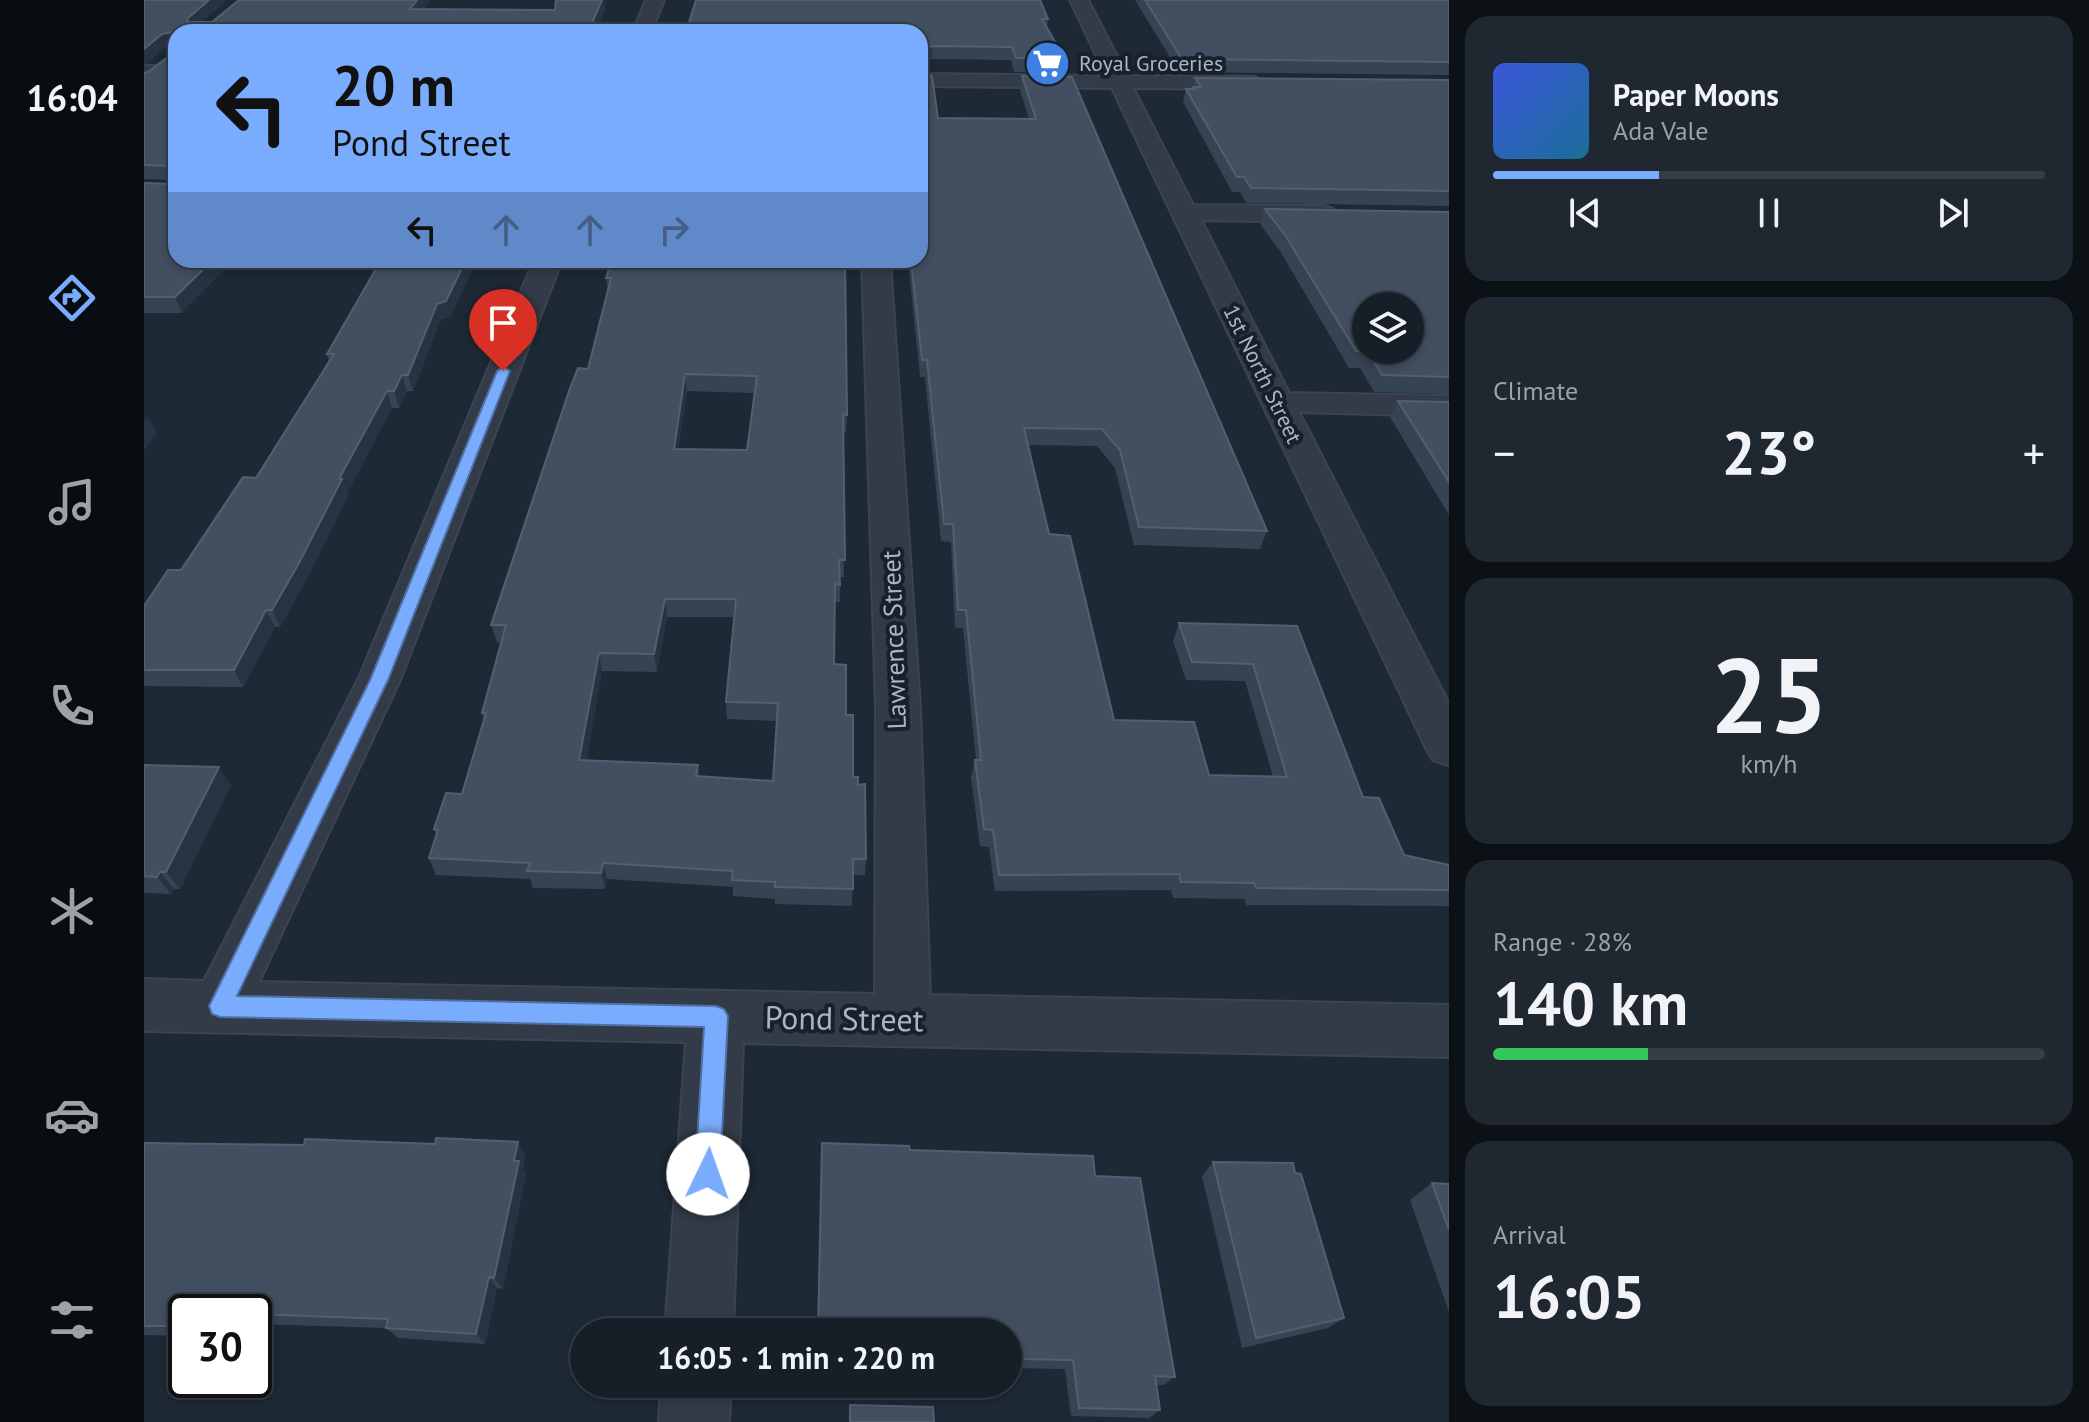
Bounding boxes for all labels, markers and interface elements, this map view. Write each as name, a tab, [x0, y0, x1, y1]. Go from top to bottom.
supermarket icon: Royal Groceries	[1024, 39, 1072, 87]
text: 20 m	[332, 49, 455, 121]
place label: Royal Groceries	[1079, 49, 1223, 77]
icon: left	[200, 56, 304, 160]
text: 16:04	[26, 74, 118, 121]
text: Paper Moons	[1613, 75, 1779, 114]
text: Ada Vale	[1613, 114, 1708, 147]
text: Pond Street	[332, 119, 511, 166]
icon: previous	[1563, 191, 1607, 235]
icon: pause	[1747, 191, 1791, 235]
icon: next	[1931, 191, 1975, 235]
icon: left	[400, 208, 444, 252]
icon: ahead	[484, 208, 528, 252]
icon: ahead	[568, 208, 612, 252]
icon: right	[652, 208, 696, 252]
icon: directions	[44, 270, 100, 326]
pin	[469, 289, 537, 371]
map controls	[1352, 292, 1424, 364]
button: layers	[1352, 292, 1424, 364]
street label: 1st North Street	[1217, 300, 1309, 448]
icon: arrive	[481, 301, 525, 345]
text: Climate	[1493, 374, 1578, 407]
text: 23°	[1722, 413, 1816, 491]
text: −	[1493, 424, 1515, 481]
text: +	[2023, 424, 2045, 481]
icon: music	[44, 474, 100, 530]
street label: Lawrence Street	[874, 550, 913, 730]
text: 25	[1710, 627, 1828, 762]
icon: phone	[44, 678, 100, 734]
text: km/h	[1741, 747, 1798, 780]
icon: climate	[44, 883, 100, 939]
text: Range · 28%	[1493, 925, 1632, 958]
text: 140 km	[1493, 964, 1688, 1042]
street label: Pond Street	[764, 996, 924, 1040]
icon: car	[44, 1087, 100, 1143]
position arrow	[666, 1132, 750, 1216]
text: Arrival	[1493, 1218, 1566, 1251]
text: 16:05	[1493, 1257, 1645, 1335]
icon: filters	[44, 1292, 100, 1348]
speed limit sign: 30	[168, 1294, 272, 1398]
text: 16:05 · 1 min · 220 m	[657, 1338, 935, 1377]

